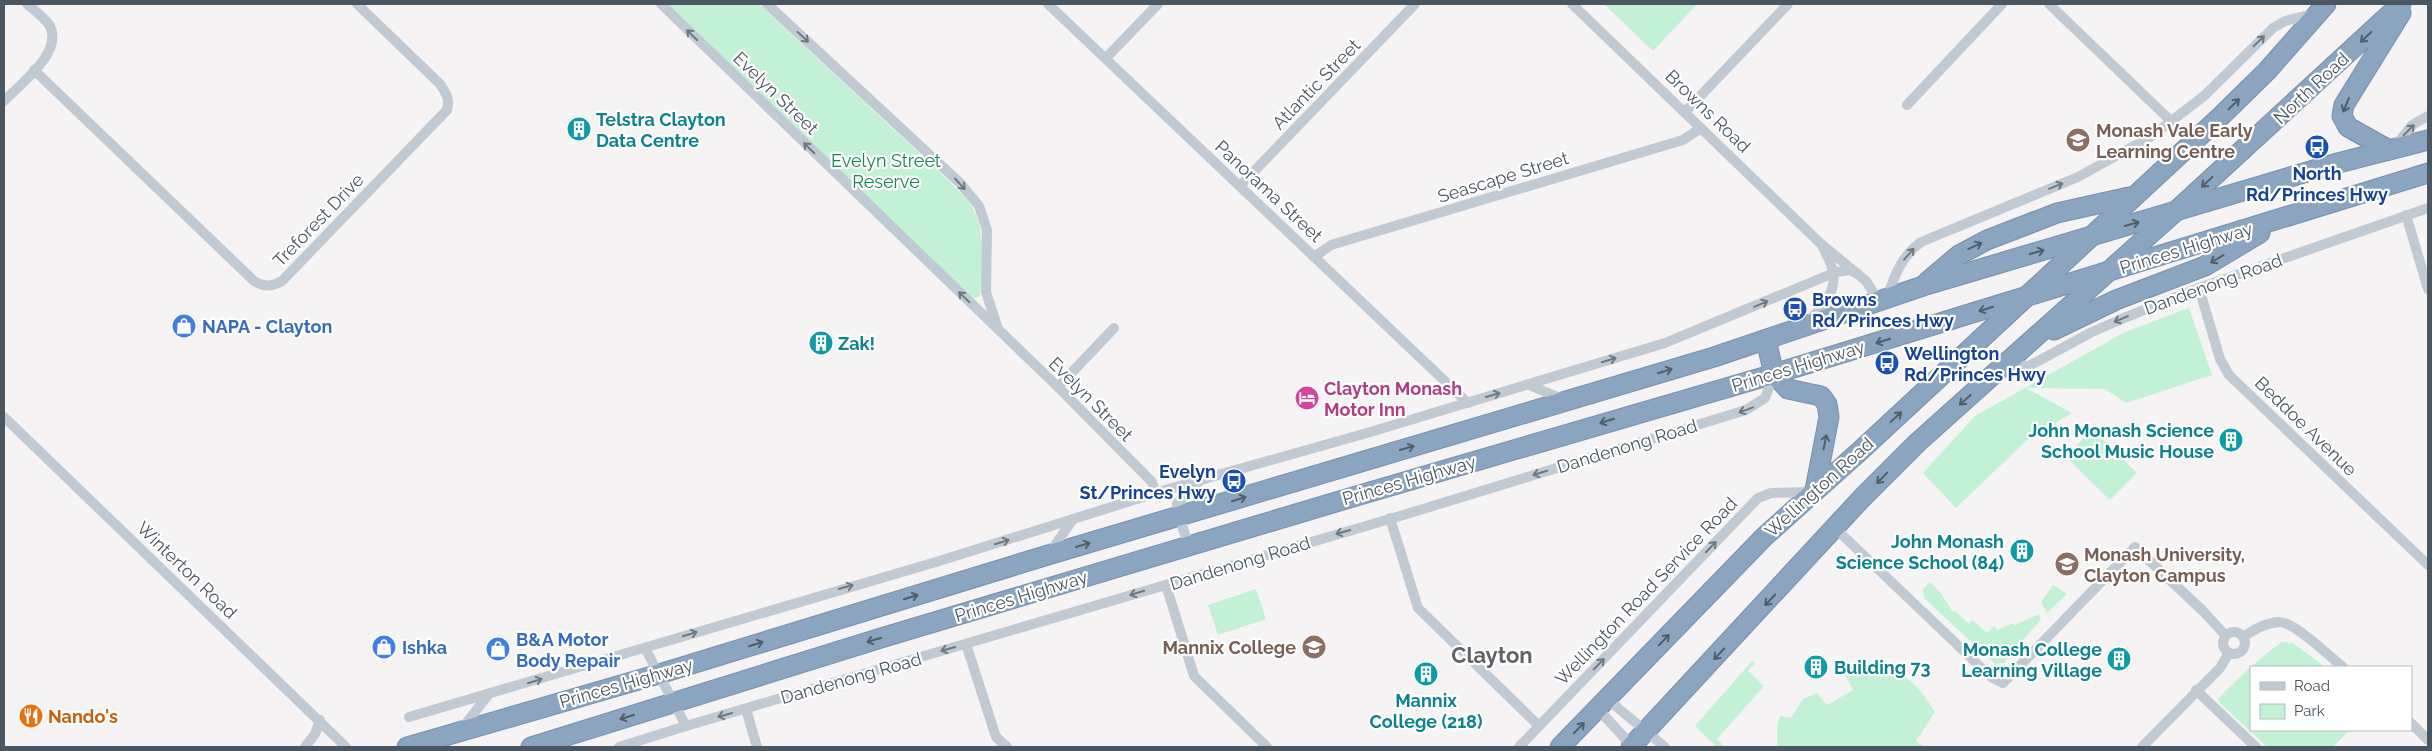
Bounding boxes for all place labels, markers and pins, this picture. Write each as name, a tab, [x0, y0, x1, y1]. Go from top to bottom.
place label: Telstra Clayton Data Centre	[596, 109, 726, 151]
building icon: Telstra Clayton Data Centre	[566, 116, 592, 142]
place label: Monash Vale Early Learning Centre	[2096, 120, 2253, 162]
school or university icon: Monash Vale Early Learning Centre	[2065, 127, 2091, 153]
bus stop icon: North Rd/Princes Hwy	[2304, 134, 2330, 160]
place label: North Rd/Princes Hwy	[2246, 163, 2388, 205]
place label: Browns Rd/Princes Hwy	[1812, 289, 1954, 331]
bus stop icon: Browns Rd/Princes Hwy	[1782, 296, 1808, 322]
shop icon: NAPA - Clayton	[171, 313, 197, 339]
place label: NAPA - Clayton	[202, 316, 332, 337]
building icon: Zak!	[808, 330, 834, 356]
place label: Zak!	[838, 333, 875, 354]
place label: Wellington Rd/Princes Hwy	[1904, 343, 2046, 385]
bus stop icon: Wellington Rd/Princes Hwy	[1874, 350, 1900, 376]
place label: Clayton Monash Motor Inn	[1324, 378, 1462, 420]
hotel icon: Clayton Monash Motor Inn	[1294, 385, 1320, 411]
place label: John Monash Science School Music House	[2028, 420, 2214, 462]
building icon: John Monash Science School Music House	[2218, 427, 2244, 453]
place label: Evelyn St/Princes Hwy	[1080, 461, 1216, 503]
bus stop icon: Evelyn St/Princes Hwy	[1221, 468, 1247, 494]
place label: John Monash Science School (84)	[1836, 531, 2004, 573]
building icon: John Monash Science School (84)	[2009, 538, 2035, 564]
place label: Monash University, Clayton Campus	[2084, 544, 2245, 586]
school or university icon: Monash University, Clayton Campus	[2054, 551, 2080, 577]
place label: B&A Motor Body Repair	[516, 629, 620, 671]
shop icon: Ishka	[371, 634, 397, 660]
school or university icon: Mannix College	[1301, 634, 1327, 660]
shop icon: B&A Motor Body Repair	[485, 636, 511, 662]
place label: Ishka	[402, 637, 447, 658]
place label: Mannix College	[1162, 637, 1296, 658]
place label: Monash College Learning Village	[1961, 639, 2102, 681]
building icon: Monash College Learning Village	[2106, 646, 2132, 672]
building icon: Building 73	[1803, 654, 1829, 680]
place label: Building 73	[1834, 657, 1931, 678]
building icon: Mannix College (218)	[1413, 661, 1439, 687]
place label: Mannix College (218)	[1370, 690, 1482, 732]
restaurant icon: Nando's	[18, 703, 44, 729]
place label: Nando's	[48, 706, 118, 727]

